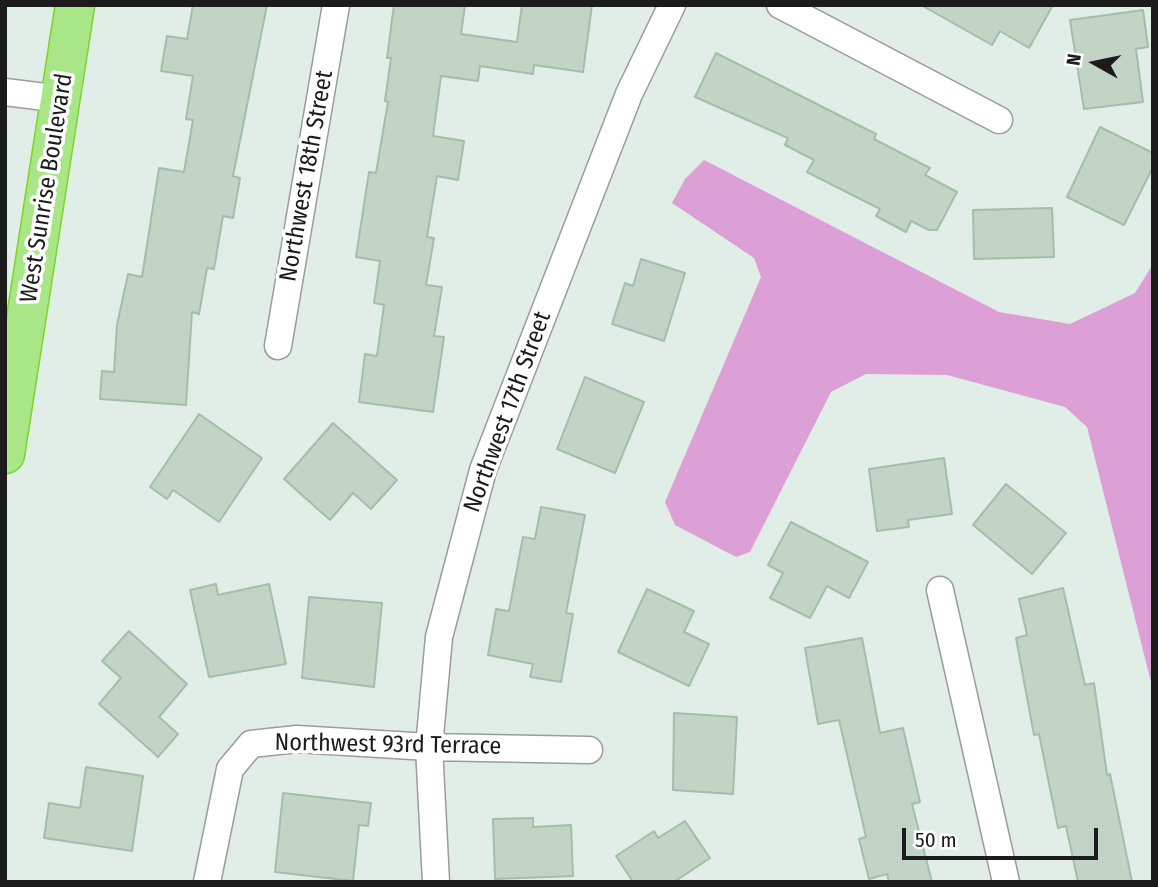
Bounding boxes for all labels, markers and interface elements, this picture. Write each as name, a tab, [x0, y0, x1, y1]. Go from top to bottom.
north arrow	[1060, 28, 1130, 98]
text: N	[1062, 52, 1086, 67]
street label: Northwest 18th Street	[274, 68, 340, 284]
street label: West Sunrise Boulevard	[15, 71, 79, 305]
street label: Northwest 17th Street	[458, 308, 558, 516]
street label: Northwest 93rd Terrace	[274, 729, 502, 761]
scale bar	[906, 814, 1102, 858]
text: 50 m	[915, 827, 957, 853]

